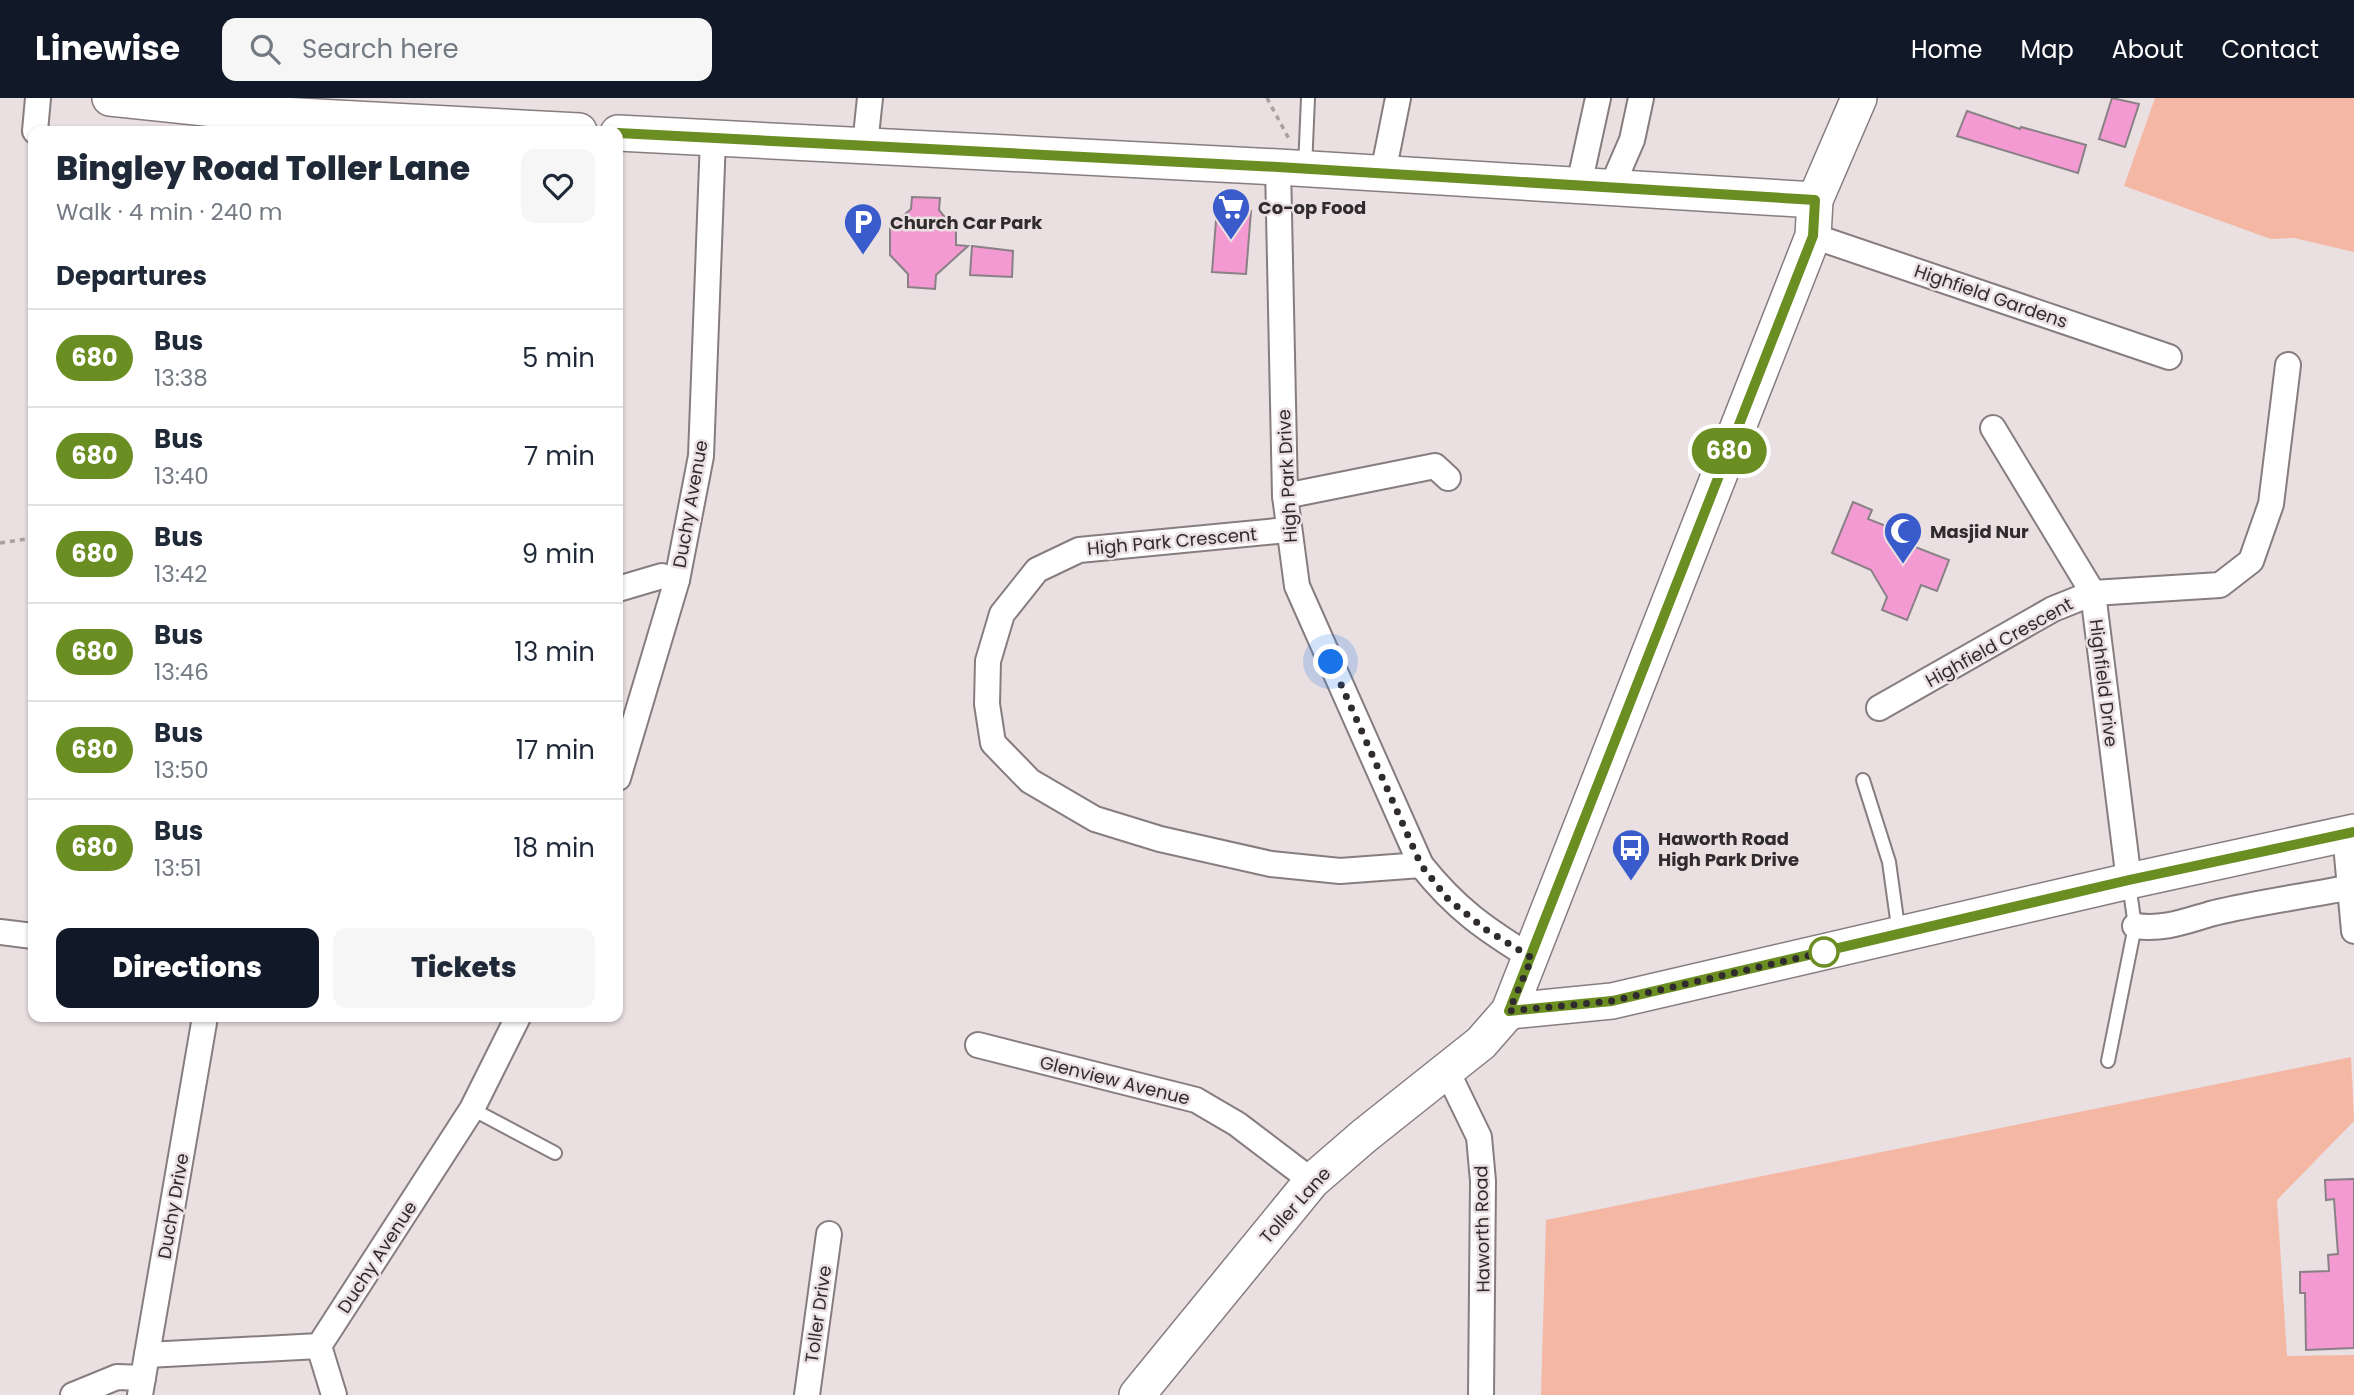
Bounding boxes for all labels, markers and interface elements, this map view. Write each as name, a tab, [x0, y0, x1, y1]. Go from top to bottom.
search box	[222, 18, 712, 81]
text: Linewise	[35, 25, 180, 72]
icon: search	[246, 30, 284, 68]
text: Search here	[302, 31, 459, 67]
text: Home	[1911, 33, 1983, 66]
text: Map	[2021, 33, 2074, 66]
text: About	[2112, 33, 2183, 66]
text: Contact	[2221, 33, 2319, 66]
text: Bingley Road Toller Lane	[56, 145, 470, 192]
button: heart	[521, 149, 595, 223]
supermarket icon: Co-op Food	[1210, 186, 1252, 241]
place label: Co-op Food	[1258, 195, 1366, 220]
text: Walk · 4 min · 240 m	[56, 196, 282, 228]
parking icon: Church Car Park	[842, 201, 884, 256]
place label: Church Car Park	[890, 210, 1043, 235]
text: Departures	[56, 258, 207, 294]
street label: Highfield Gardens	[1911, 258, 2071, 334]
text: Bus	[154, 323, 203, 359]
text: 5 min	[522, 340, 595, 376]
text: 680	[71, 341, 118, 374]
text: 13:38	[154, 362, 208, 394]
street label: High Park Drive	[1271, 408, 1303, 544]
text: Bus	[154, 421, 203, 457]
line badge: 680	[1689, 428, 1769, 474]
text: 680	[1706, 434, 1752, 467]
text: 7 min	[524, 438, 595, 474]
street label: Duchy Avenue	[666, 438, 714, 570]
text: 680	[71, 439, 118, 472]
text: 13:40	[154, 460, 209, 492]
mosque icon: Masjid Nur	[1882, 510, 1924, 565]
text: Bus	[154, 519, 203, 555]
place label: Masjid Nur	[1930, 519, 2029, 544]
street label: High Park Crescent	[1086, 521, 1258, 561]
text: 9 min	[522, 536, 595, 572]
text: 680	[71, 537, 118, 570]
text: 13:42	[154, 558, 208, 590]
street label: Highfield Crescent	[1921, 591, 2077, 693]
text: Bus	[154, 617, 203, 653]
street label: Highfield Drive	[2084, 618, 2124, 748]
text: 13 min	[515, 634, 595, 670]
text: 680	[71, 635, 118, 668]
your location	[1313, 644, 1348, 679]
text: 13:46	[154, 656, 209, 688]
text: Bus	[154, 715, 203, 751]
text: 17 min	[516, 732, 595, 768]
text: 680	[71, 733, 118, 766]
text: 13:50	[154, 754, 209, 786]
text: Bus	[154, 813, 203, 849]
place label: Haworth Road High Park Drive	[1658, 826, 1799, 872]
bus stop icon: Haworth Road High Park Drive	[1610, 827, 1652, 882]
text: 18 min	[514, 830, 595, 866]
text: 680	[71, 831, 118, 864]
text: 13:51	[154, 852, 202, 884]
button: Directions	[56, 928, 319, 1008]
button: Tickets	[333, 928, 595, 1008]
unlabelled marker	[1809, 937, 1839, 967]
street label: Glenview Avenue	[1037, 1049, 1193, 1111]
street label: Duchy Drive	[151, 1151, 195, 1261]
street label: Toller Lane	[1254, 1161, 1336, 1249]
street label: Haworth Road	[1468, 1165, 1496, 1293]
street label: Duchy Avenue	[331, 1196, 423, 1318]
street label: Toller Drive	[799, 1264, 837, 1364]

